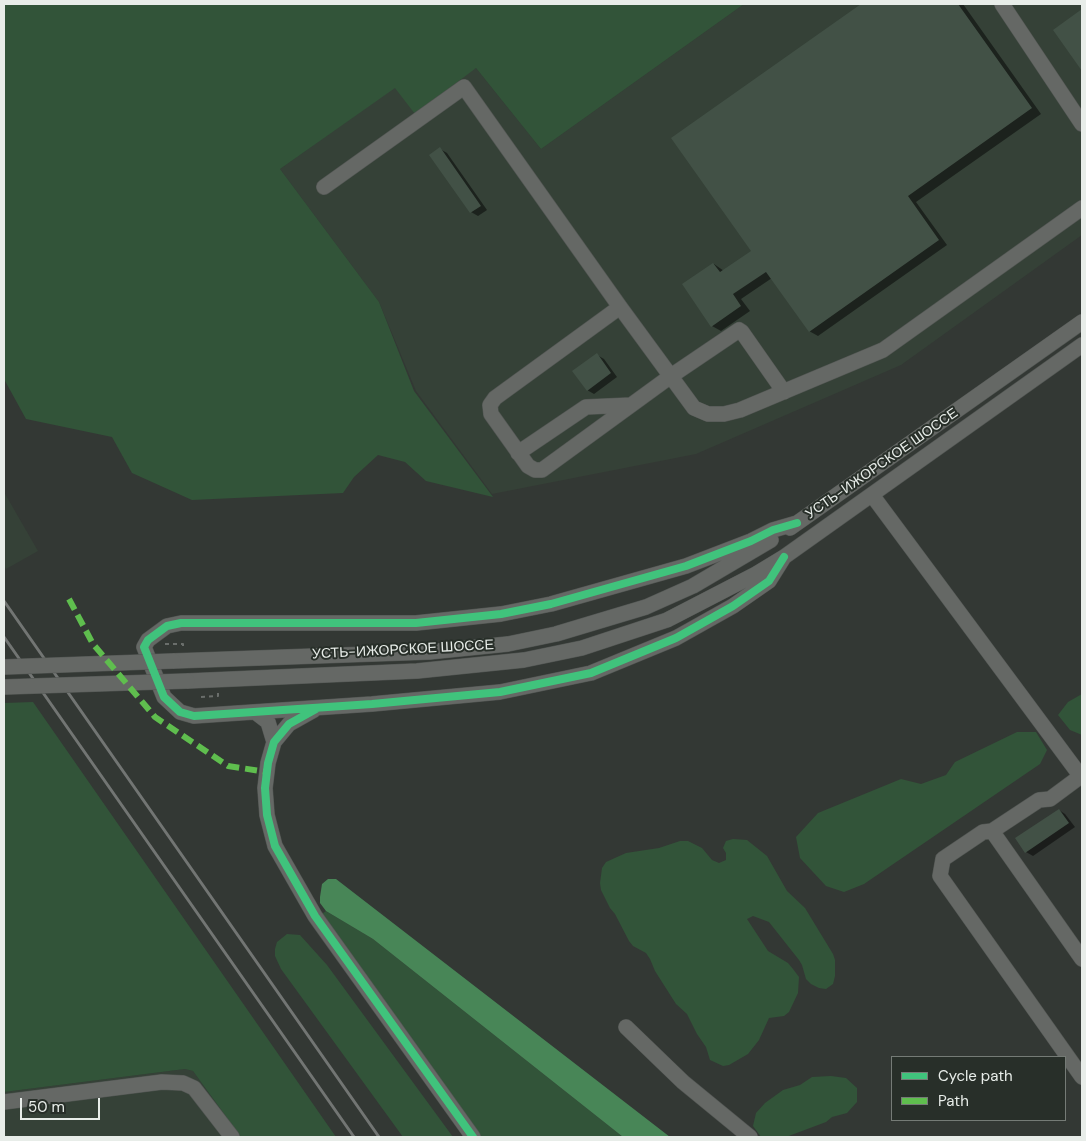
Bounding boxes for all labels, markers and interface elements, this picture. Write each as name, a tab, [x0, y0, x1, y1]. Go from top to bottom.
street label: УСТЬ-ИЖОРСКОЕ ШОССЕ	[803, 405, 961, 523]
street label: УСТЬ-ИЖОРСКОЕ ШОССЕ	[312, 637, 494, 663]
legend	[891, 1056, 1066, 1121]
text: Cycle path	[938, 1066, 1013, 1086]
scale bar	[22, 1088, 102, 1120]
text: Path	[938, 1091, 969, 1111]
text: 50 m	[28, 1097, 65, 1117]

